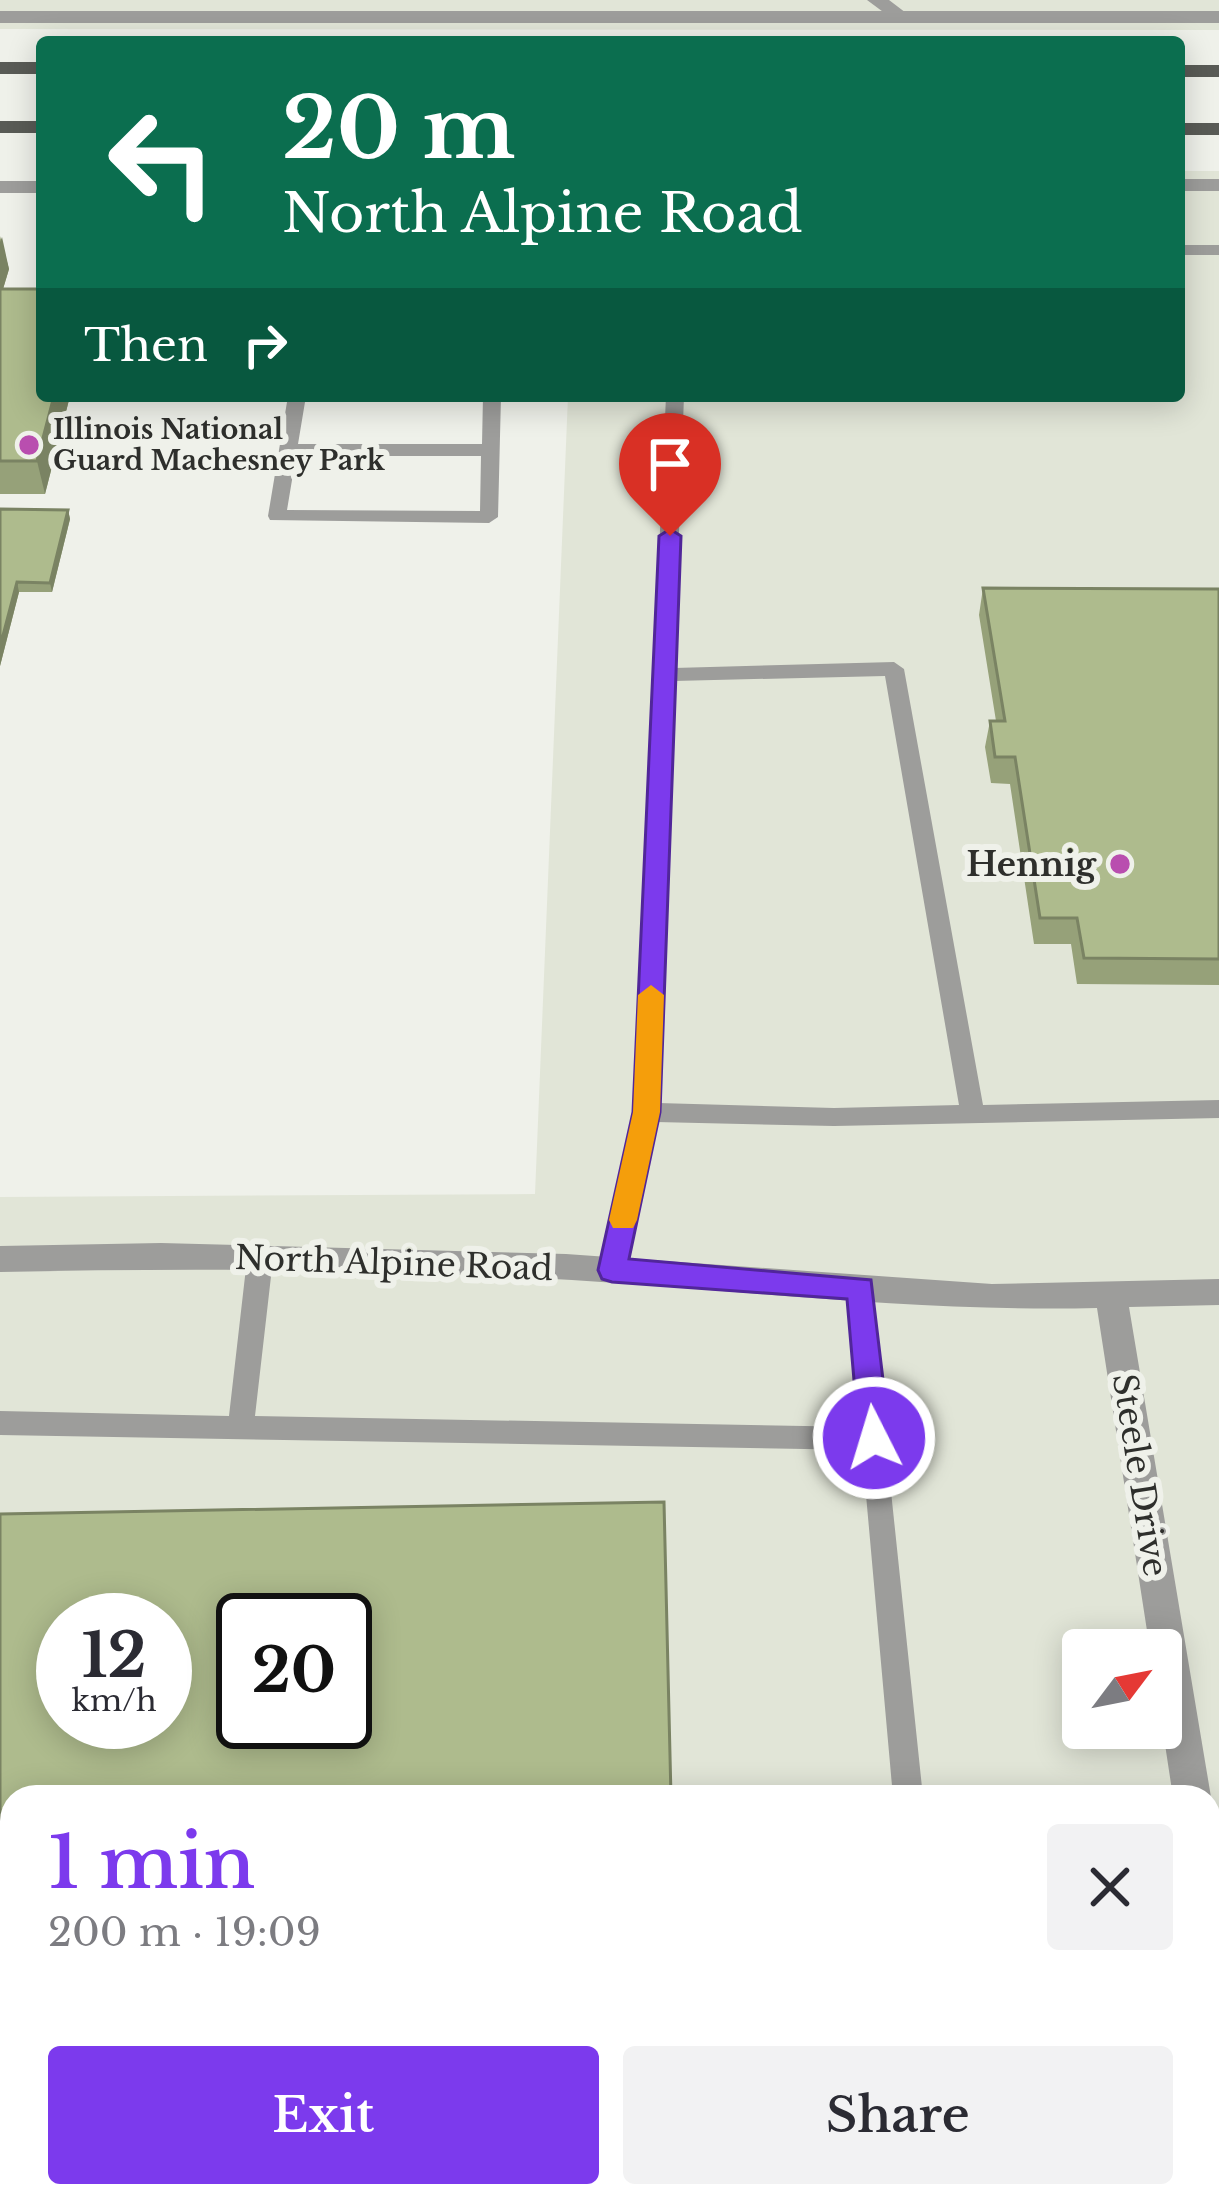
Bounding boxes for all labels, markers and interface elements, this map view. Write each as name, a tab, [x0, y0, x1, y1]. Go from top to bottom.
text: 20 m	[282, 77, 515, 181]
icon: left	[84, 84, 240, 240]
text: North Alpine Road	[282, 180, 803, 247]
icon: right	[232, 312, 298, 378]
text: Then	[84, 317, 208, 373]
place label: Illinois National Guard Machesney Park	[53, 413, 386, 477]
pin	[619, 413, 721, 536]
icon: arrive	[637, 431, 703, 497]
marker: Illinois National Guard Machesney Park	[16, 432, 42, 458]
place label: Hennig	[966, 844, 1097, 885]
marker: Hennig	[1107, 851, 1133, 877]
street label: North Alpine Road	[234, 1237, 554, 1289]
street label: Steele Drive	[1104, 1371, 1176, 1579]
position arrow	[811, 1375, 937, 1501]
speed limit sign: 20	[216, 1593, 372, 1749]
text: 12	[81, 1619, 147, 1693]
north arrow	[1062, 1629, 1182, 1749]
map controls	[1062, 1629, 1182, 1749]
text: km/h	[71, 1682, 157, 1719]
text: 1 min	[48, 1818, 255, 1907]
button: close	[1047, 1824, 1173, 1950]
text: 200 m · 19:09	[48, 1908, 321, 1957]
button: Exit	[48, 2046, 599, 2184]
button: Share	[623, 2046, 1173, 2184]

